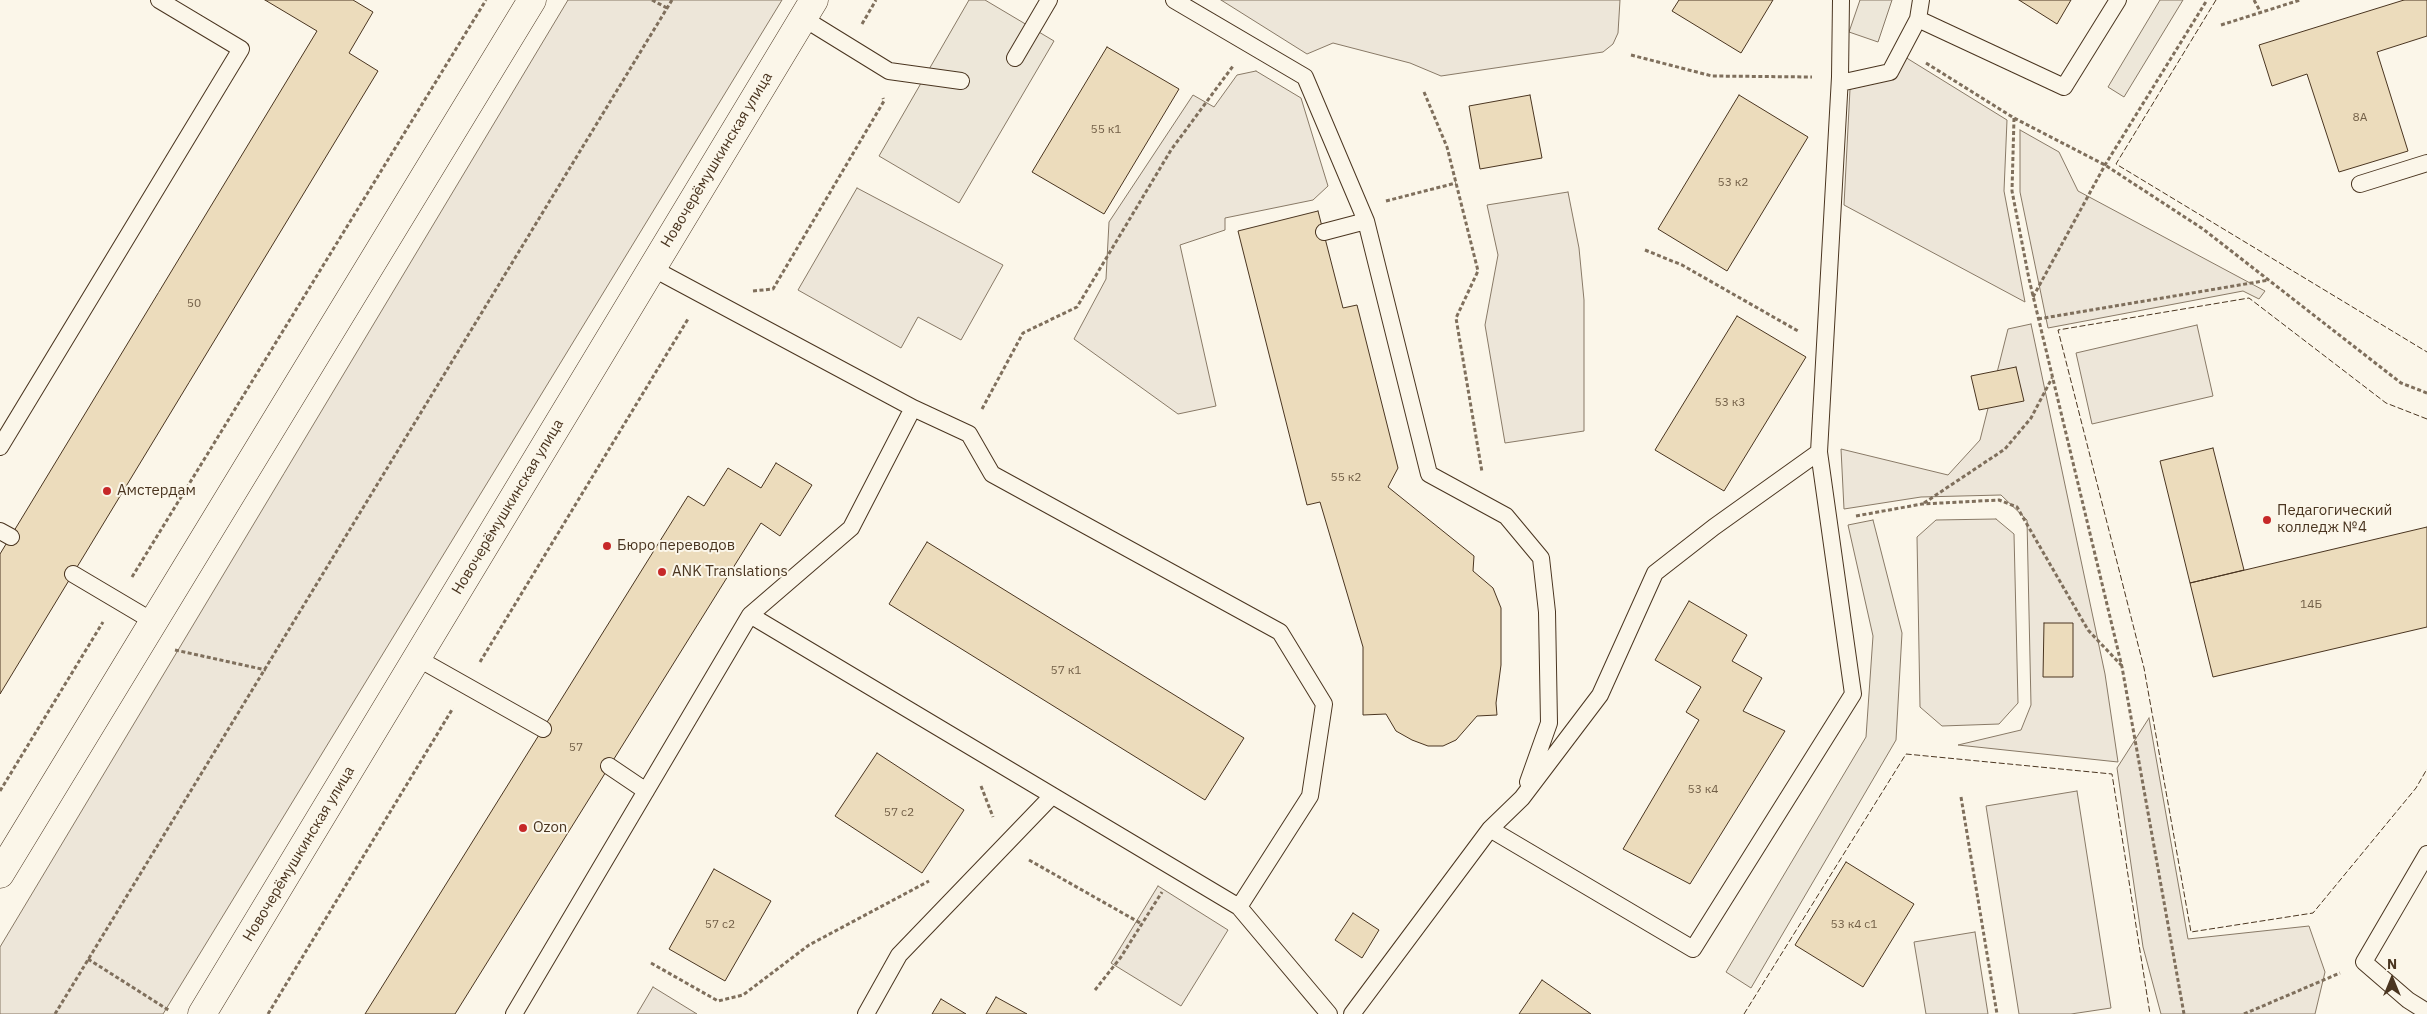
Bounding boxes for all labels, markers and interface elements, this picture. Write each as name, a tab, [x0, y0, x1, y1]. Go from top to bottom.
street label: Новочерёмушкинская улица	[657, 69, 777, 251]
house number: 8А	[2353, 111, 2367, 125]
house number: 55 к1	[1090, 123, 1122, 137]
house number: 53 к2	[1717, 176, 1749, 190]
house number: 50	[187, 297, 201, 311]
house number: 53 к3	[1714, 396, 1746, 410]
street label: Новочерёмушкинская улица	[448, 416, 568, 598]
house number: 55 к2	[1330, 471, 1362, 485]
place label: Амстердам	[117, 482, 196, 500]
marker: Амстердам	[101, 485, 113, 497]
place label: Педагогический колледж №4	[2277, 502, 2392, 537]
marker: Педагогический колледж №4	[2261, 514, 2273, 526]
place label: Бюро переводов	[617, 537, 735, 555]
marker: Бюро переводов	[601, 540, 613, 552]
place label: ANK Translations	[672, 563, 788, 581]
marker: ANK Translations	[656, 566, 668, 578]
house number: 14Б	[2300, 598, 2322, 612]
house number: 57 к1	[1050, 664, 1082, 678]
house number: 57	[569, 741, 583, 755]
street label: Новочерёмушкинская улица	[239, 763, 359, 945]
house number: 53 к4	[1687, 783, 1719, 797]
house number: 57 с2	[884, 806, 914, 820]
place label: Ozon	[533, 819, 567, 837]
marker: Ozon	[517, 822, 529, 834]
house number: 57 с2	[705, 918, 735, 932]
house number: 53 к4 с1	[1830, 918, 1878, 932]
north arrow	[2367, 954, 2417, 1004]
text: N	[2387, 955, 2397, 973]

